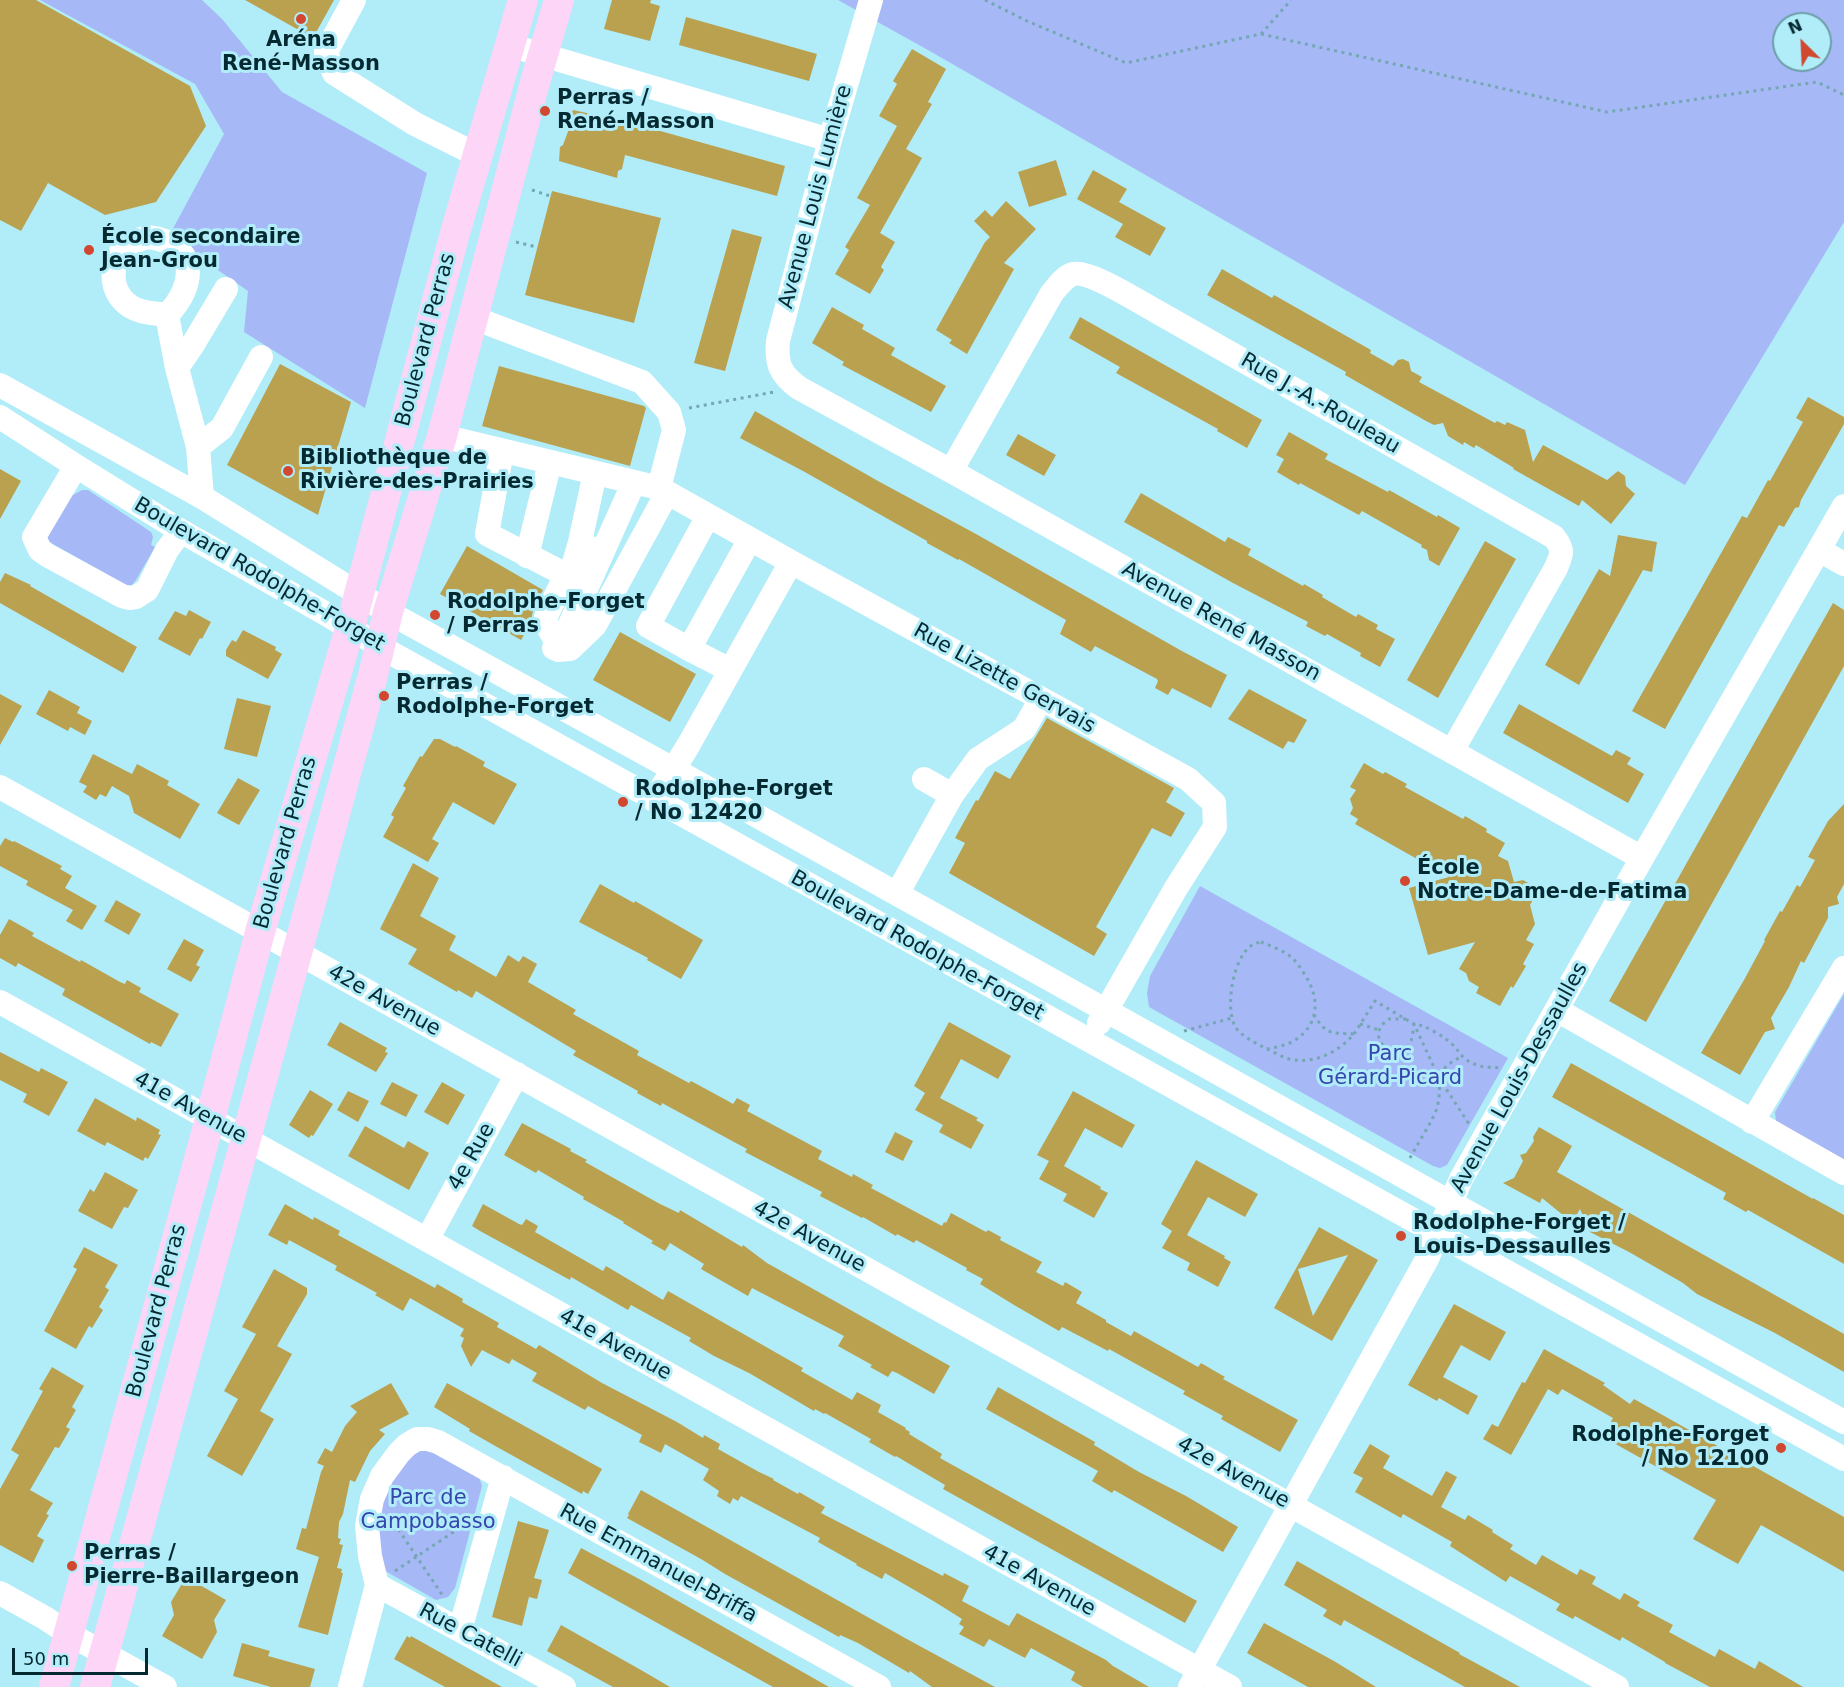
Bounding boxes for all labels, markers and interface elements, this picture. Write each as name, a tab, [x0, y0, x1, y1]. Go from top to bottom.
marker: Aréna René-Masson	[294, 12, 308, 26]
north arrow	[1772, 12, 1832, 72]
text: N	[1785, 16, 1805, 38]
place label: Aréna René-Masson	[222, 28, 380, 78]
street label: Avenue Louis Lumière	[774, 82, 858, 312]
place label: Perras / René-Masson	[557, 86, 715, 136]
marker: Perras / René-Masson	[538, 104, 552, 118]
place label: École secondaire Jean-Grou	[101, 225, 301, 275]
marker: École secondaire Jean-Grou	[82, 243, 96, 257]
street label: Boulevard Perras	[391, 251, 461, 429]
street label: Rue J.-A.-Rouleau	[1236, 348, 1404, 460]
place label: Bibliothèque de Rivière-des-Prairies	[300, 446, 534, 496]
marker: Bibliothèque de Rivière-des-Prairies	[281, 464, 295, 478]
street label: Boulevard Rodolphe-Forget	[129, 493, 389, 657]
street label: Avenue René Masson	[1117, 557, 1325, 687]
place label: Rodolphe-Forget / Perras	[447, 590, 645, 640]
marker: Rodolphe-Forget / Perras	[428, 608, 442, 622]
street label: Rue Lizette Gervais	[909, 619, 1099, 739]
place label: Perras / Rodolphe-Forget	[396, 671, 594, 721]
marker: Perras / Rodolphe-Forget	[377, 689, 391, 703]
street label: Boulevard Perras	[249, 754, 323, 932]
place label: Rodolphe-Forget / No 12420	[635, 777, 833, 827]
marker: Rodolphe-Forget / No 12420	[616, 795, 630, 809]
place label: École Notre-Dame-de-Fatima	[1417, 856, 1687, 906]
street label: Boulevard Rodolphe-Forget	[786, 866, 1048, 1026]
marker: École Notre-Dame-de-Fatima	[1398, 874, 1412, 888]
street label: Avenue Louis-Dessaulles	[1446, 959, 1594, 1197]
street label: 42e Avenue	[324, 960, 444, 1042]
park label: Parc Gérard-Picard	[1318, 1042, 1462, 1092]
street label: 41e Avenue	[130, 1067, 250, 1149]
street label: 4e Rue	[443, 1119, 501, 1195]
street label: 42e Avenue	[749, 1196, 869, 1278]
place label: Rodolphe-Forget / Louis-Dessaulles	[1413, 1211, 1626, 1261]
street label: Boulevard Perras	[122, 1222, 192, 1400]
marker: Rodolphe-Forget / Louis-Dessaulles	[1394, 1229, 1408, 1243]
street label: 41e Avenue	[555, 1304, 675, 1386]
place label: Rodolphe-Forget / No 12100	[1571, 1423, 1769, 1473]
street label: 42e Avenue	[1173, 1432, 1293, 1514]
marker: Rodolphe-Forget / No 12100	[1774, 1441, 1788, 1455]
park label: Parc de Campobasso	[360, 1486, 496, 1536]
street label: Rue Emmanuel-Briffa	[555, 1499, 761, 1629]
street label: 41e Avenue	[979, 1540, 1099, 1622]
place label: Perras / Pierre-Baillargeon	[84, 1541, 299, 1591]
marker: Perras / Pierre-Baillargeon	[65, 1559, 79, 1573]
street label: Rue Catelli	[414, 1598, 526, 1674]
scale bar	[15, 1636, 152, 1674]
text: 50 m	[23, 1648, 69, 1669]

